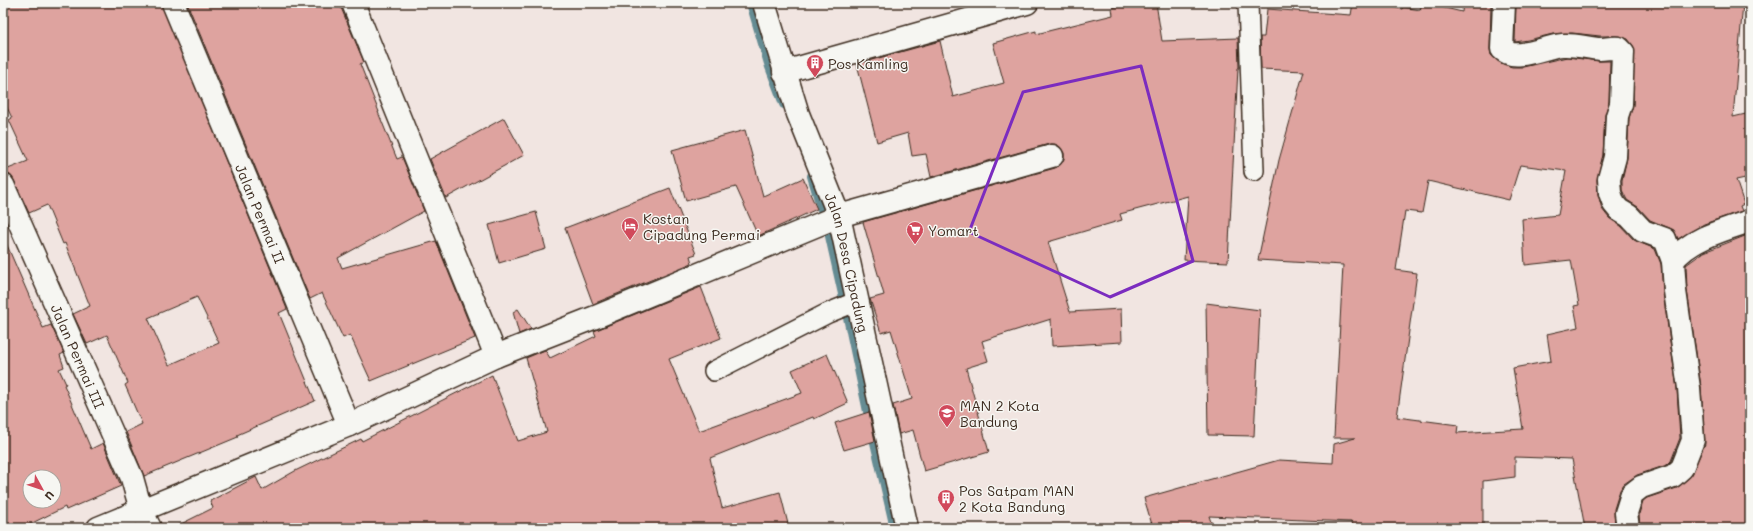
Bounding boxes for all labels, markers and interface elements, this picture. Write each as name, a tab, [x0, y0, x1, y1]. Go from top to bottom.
building icon: Pos Kamling	[805, 53, 825, 78]
place label: Pos Kamling	[828, 54, 908, 73]
street label: Jalan Permai II	[232, 161, 290, 266]
street label: Jalan Desa Cipadung	[821, 190, 874, 334]
place label: Kostan Cipadung Permai	[643, 209, 760, 244]
hotel icon: Kostan Cipadung Permai	[620, 216, 640, 241]
supermarket icon: Yomart	[905, 220, 925, 245]
place label: Yomart	[928, 221, 979, 240]
street label: Jalan Permai III	[47, 301, 110, 411]
place label: MAN 2 Kota Bandung	[960, 396, 1040, 431]
school or university icon: MAN 2 Kota Bandung	[937, 403, 957, 428]
north arrow	[22, 469, 62, 509]
place label: Pos Satpam MAN 2 Kota Bandung	[959, 481, 1074, 516]
text: U	[42, 488, 58, 504]
building icon: Pos Satpam MAN 2 Kota Bandung	[936, 488, 956, 513]

